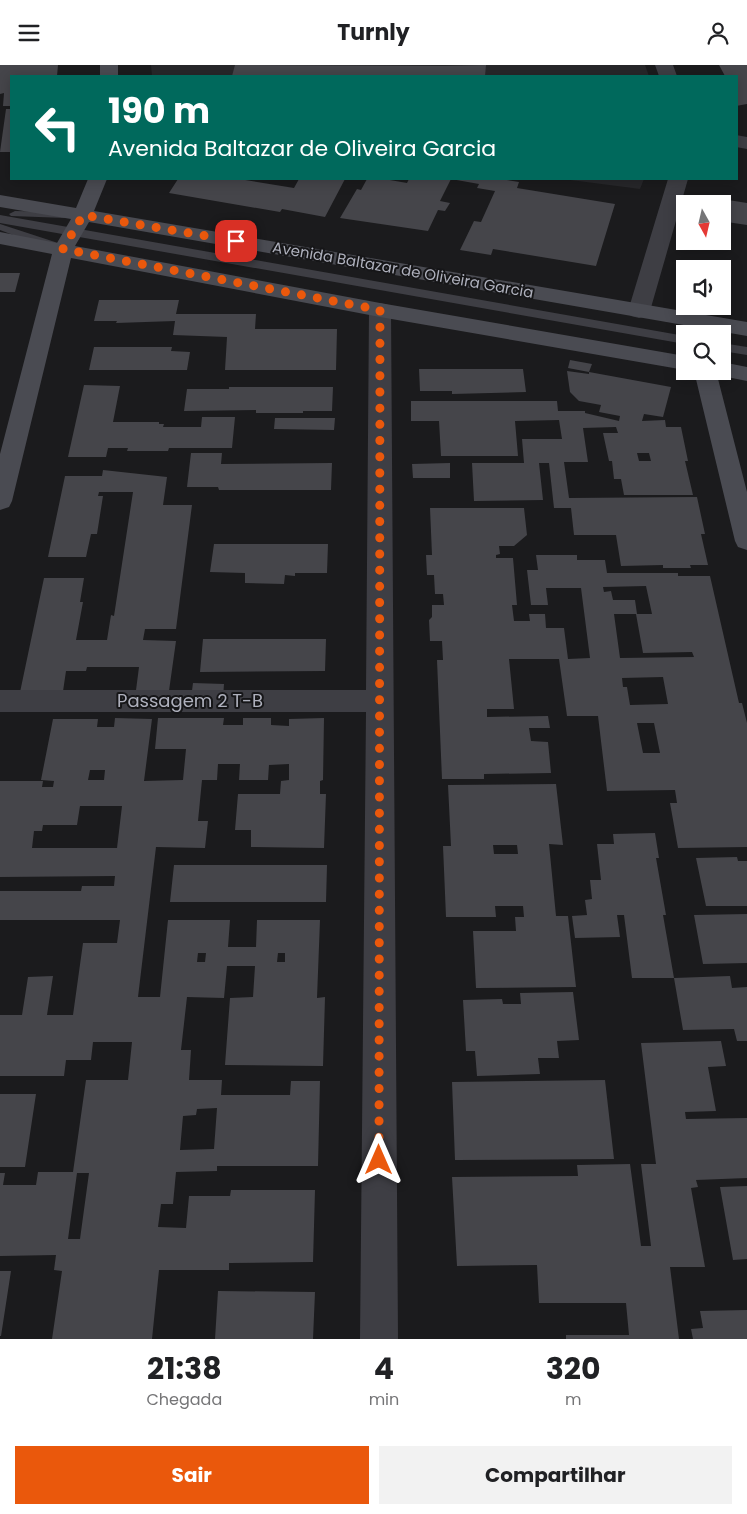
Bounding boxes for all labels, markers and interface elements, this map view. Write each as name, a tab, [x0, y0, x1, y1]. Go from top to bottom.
text: Turnly	[337, 17, 410, 48]
icon: menu	[15, 19, 43, 47]
icon: person	[704, 19, 732, 47]
text: 190 m	[108, 86, 210, 135]
icon: left	[25, 95, 90, 160]
text: Avenida Baltazar de Oliveira Garcia	[108, 133, 496, 164]
north arrow	[676, 195, 731, 250]
map controls	[676, 195, 731, 380]
pin	[215, 220, 257, 262]
icon: arrive	[222, 227, 250, 255]
street label: Avenida Baltazar de Oliveira Garcia	[271, 236, 535, 303]
button: sound	[676, 260, 731, 315]
button: search	[676, 325, 731, 380]
street label: Passagem 2 T-B	[117, 688, 263, 713]
position arrow	[352, 1133, 404, 1185]
text: 21:38	[147, 1347, 222, 1390]
text: 4	[374, 1347, 394, 1390]
text: 320	[546, 1347, 601, 1390]
text: Chegada	[146, 1388, 222, 1411]
text: min	[369, 1388, 399, 1411]
text: m	[565, 1388, 581, 1411]
button: Sair	[15, 1446, 369, 1504]
button: Compartilhar	[379, 1446, 732, 1504]

